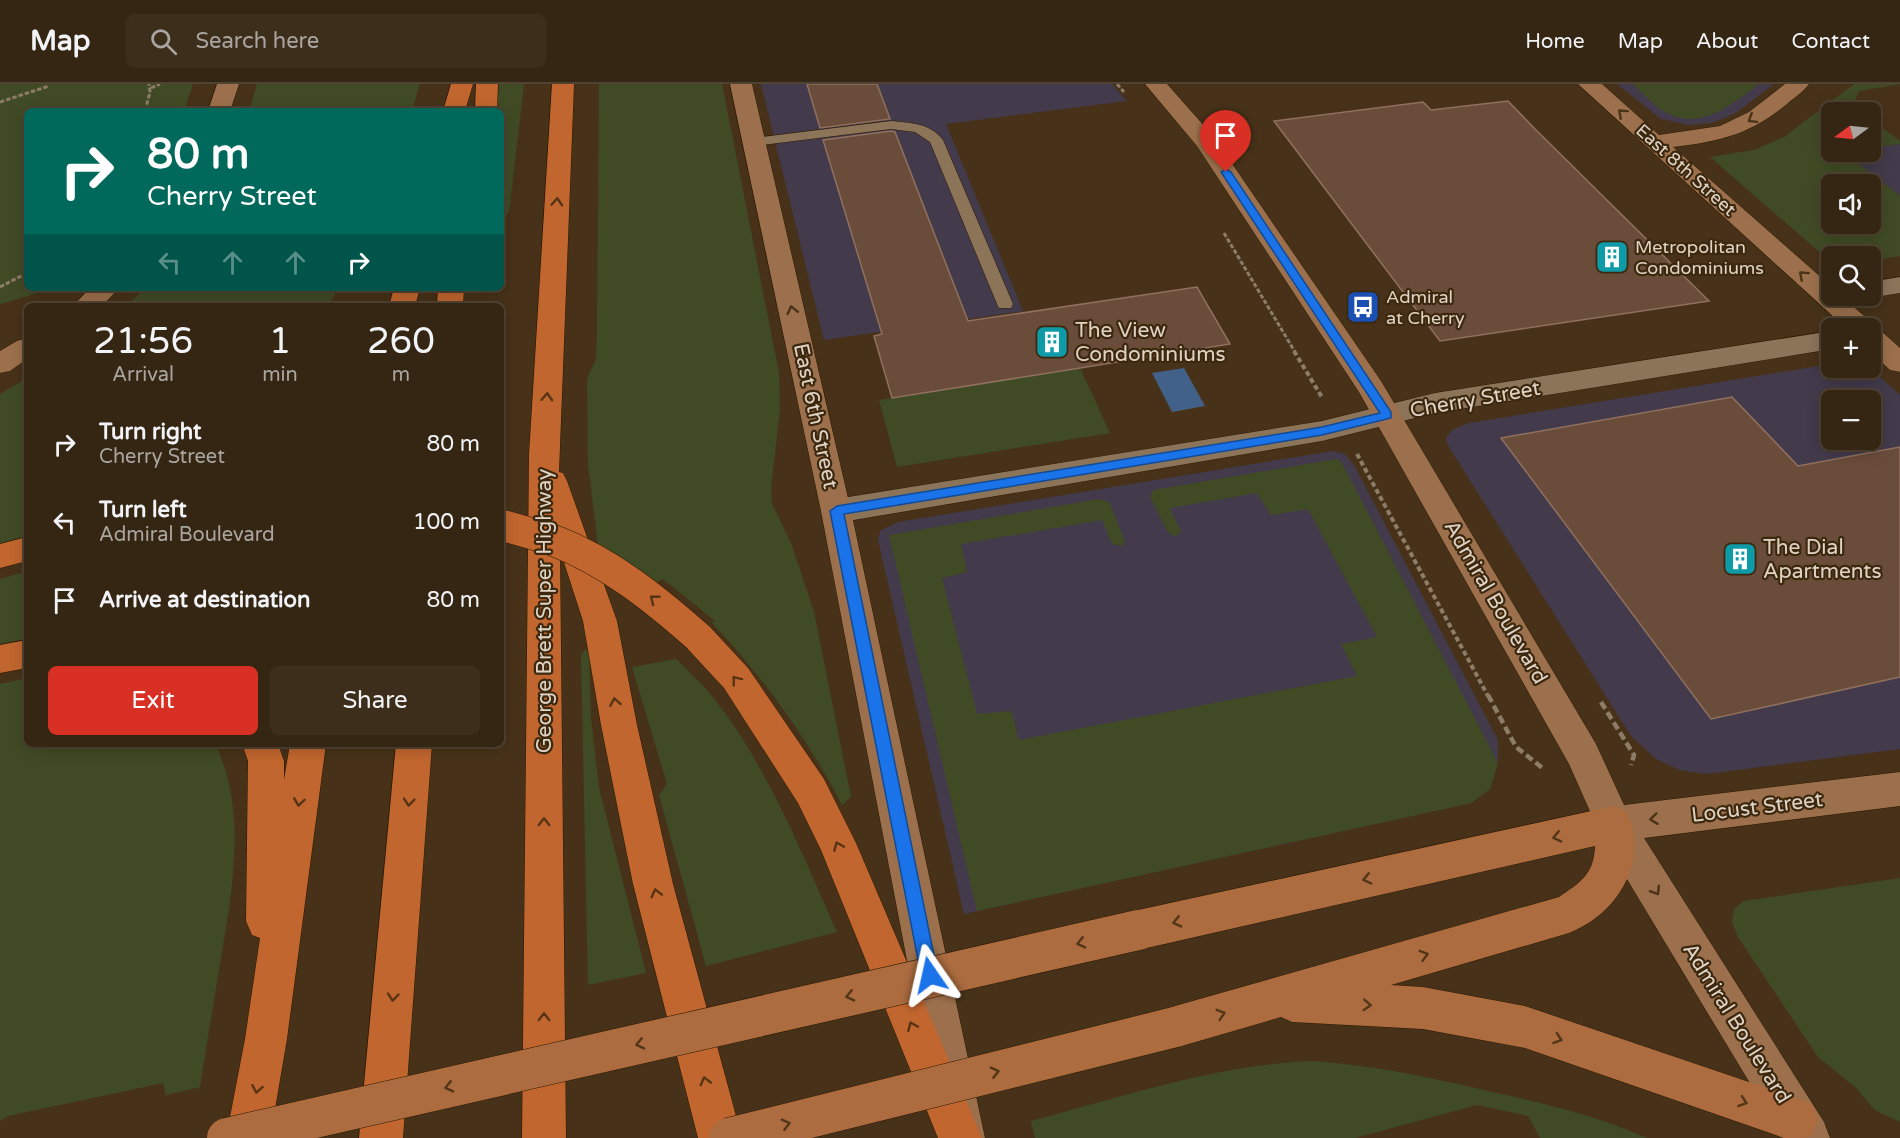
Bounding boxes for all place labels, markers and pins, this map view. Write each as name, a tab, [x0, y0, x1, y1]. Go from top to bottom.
pin	[1200, 110, 1251, 172]
place label: Metropolitan Condominiums	[1635, 236, 1764, 279]
building icon: Metropolitan Condominiums	[1594, 239, 1630, 275]
place label: Admiral at Cherry	[1386, 286, 1465, 329]
bus stop icon: Admiral at Cherry	[1345, 289, 1381, 325]
place label: The View Condominiums	[1075, 318, 1226, 367]
building icon: The View Condominiums	[1034, 324, 1070, 360]
place label: The Dial Apartments	[1763, 535, 1881, 584]
building icon: The Dial Apartments	[1722, 541, 1758, 577]

